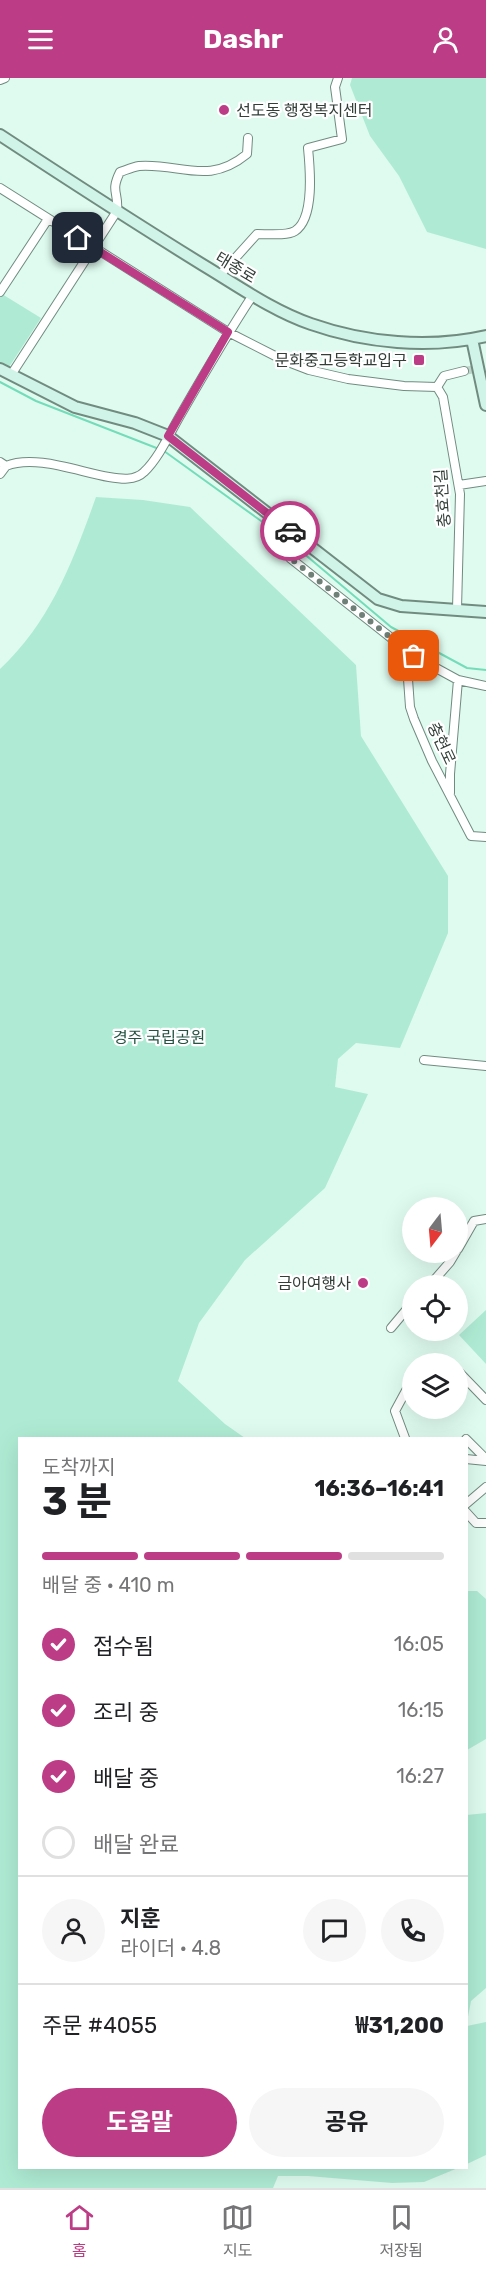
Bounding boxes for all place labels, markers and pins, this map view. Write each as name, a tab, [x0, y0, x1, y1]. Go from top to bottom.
place label: 선도동 행정복지센터	[236, 101, 372, 120]
marker: 선도동 행정복지센터	[217, 103, 231, 117]
pin	[52, 212, 103, 263]
place label: 문화중고등학교입구	[275, 351, 407, 370]
marker: 문화중고등학교입구	[412, 353, 426, 367]
pin	[388, 630, 439, 681]
place label: 금아여행사	[277, 1274, 351, 1293]
marker: 금아여행사	[356, 1276, 370, 1290]

